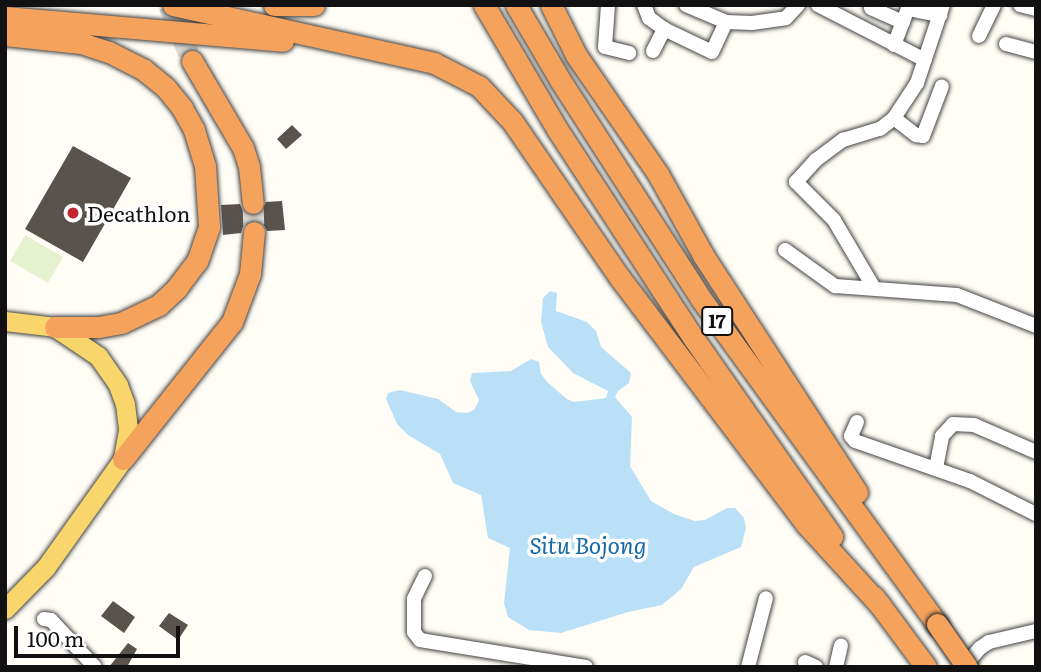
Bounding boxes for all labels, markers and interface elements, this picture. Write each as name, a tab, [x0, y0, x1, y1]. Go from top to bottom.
place label: Decathlon	[87, 200, 190, 226]
marker: Decathlon	[65, 205, 81, 221]
road number: 17	[700, 306, 734, 336]
water label: Situ Bojong	[530, 530, 646, 558]
scale bar	[18, 612, 184, 656]
text: 100 m	[27, 622, 84, 653]

